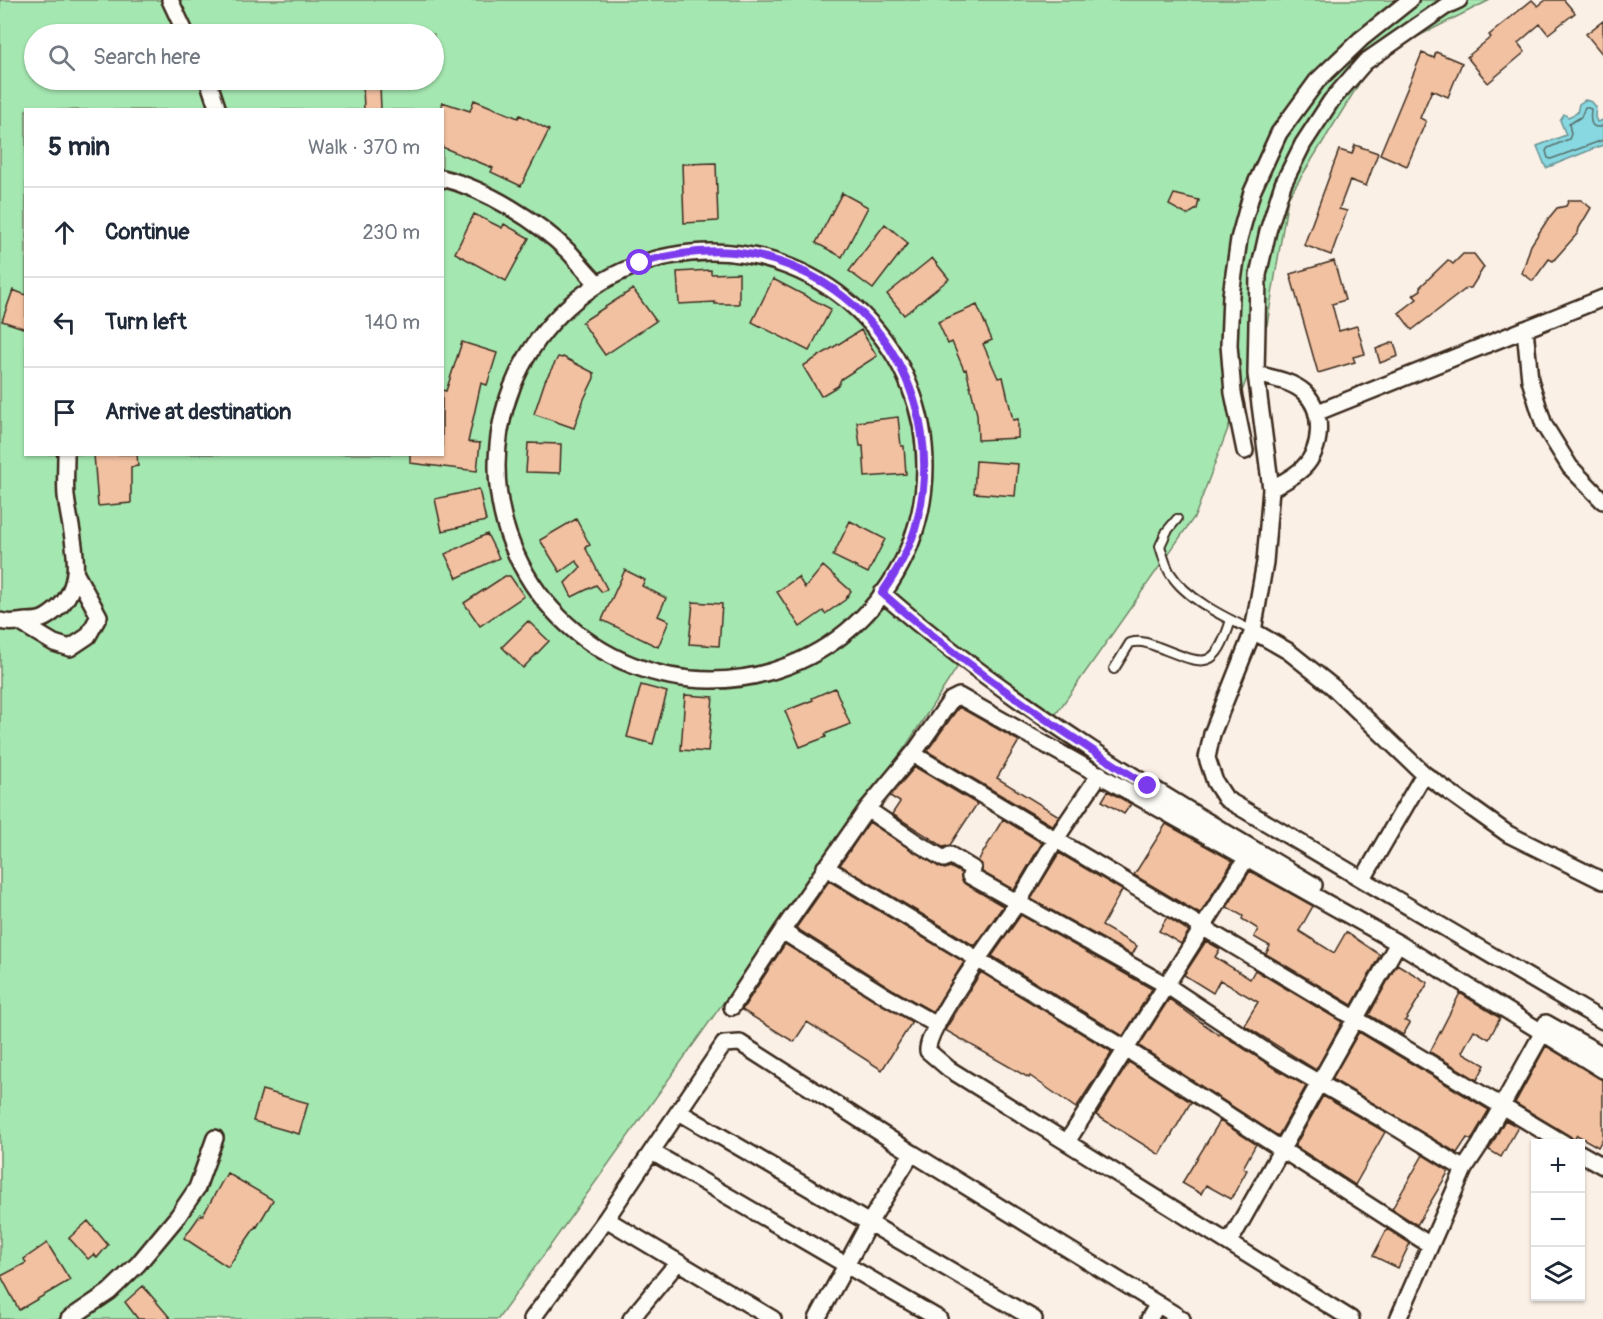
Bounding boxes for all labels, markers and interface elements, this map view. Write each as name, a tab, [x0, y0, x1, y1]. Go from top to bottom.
search box	[24, 24, 444, 90]
icon: search	[45, 41, 78, 74]
text: Search here	[93, 43, 200, 71]
text: 5 min	[48, 131, 110, 163]
text: Walk · 370 m	[308, 135, 420, 160]
icon: ahead	[48, 216, 81, 249]
text: Continue	[105, 218, 189, 246]
text: 230 m	[363, 220, 420, 245]
route start	[626, 249, 652, 275]
icon: left	[48, 306, 81, 339]
text: Turn left	[105, 308, 187, 336]
text: 140 m	[365, 310, 420, 335]
icon: arrive	[48, 396, 81, 429]
text: Arrive at destination	[105, 398, 291, 426]
route end	[1134, 772, 1160, 798]
map controls	[1531, 1139, 1585, 1301]
button: +	[1531, 1139, 1585, 1193]
button: −	[1531, 1193, 1585, 1247]
button: layers	[1531, 1247, 1585, 1301]

